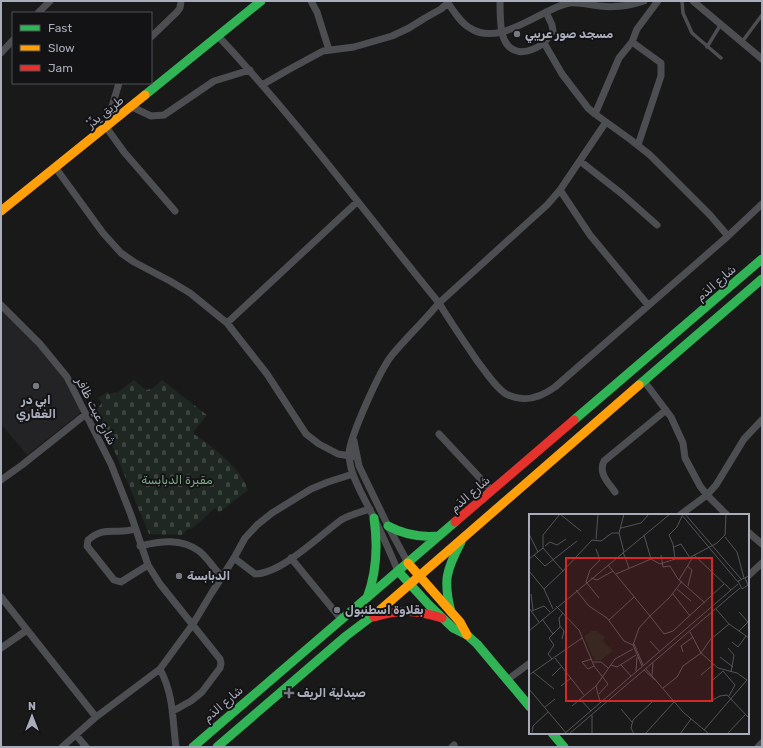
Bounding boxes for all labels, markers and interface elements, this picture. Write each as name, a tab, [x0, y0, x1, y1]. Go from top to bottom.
legend	[12, 12, 152, 84]
text: Fast	[48, 21, 72, 35]
place label: مسجد صور عريبي	[525, 27, 613, 43]
marker: مسجد صور عريبي	[512, 29, 522, 39]
text: Slow	[48, 41, 75, 55]
text: Jam	[48, 61, 73, 75]
street label: طريق يِدِّرْ	[83, 93, 127, 133]
street label: شارع الدَم	[693, 262, 740, 306]
street label: شارع عيت ظافر	[71, 374, 119, 448]
marker: ابي در الغفاري	[31, 381, 41, 391]
place label: ابي در الغفاري	[16, 393, 56, 422]
park label: مقبرة الدبابسة	[141, 473, 213, 488]
street label: شارع الدَم	[447, 473, 494, 517]
inset map	[529, 514, 749, 734]
place label: الدبابسة	[187, 569, 230, 583]
marker: الدبابسة	[174, 571, 184, 581]
place label: بقلاوة اسطنبول	[345, 603, 424, 617]
marker: بقلاوة اسطنبول	[332, 605, 342, 615]
street label: شارع الدَم	[200, 683, 247, 727]
place label: صيدلية الريف	[297, 686, 366, 700]
marker: صيدلية الريف	[284, 688, 294, 698]
north arrow	[12, 696, 52, 736]
text: N	[28, 700, 36, 713]

